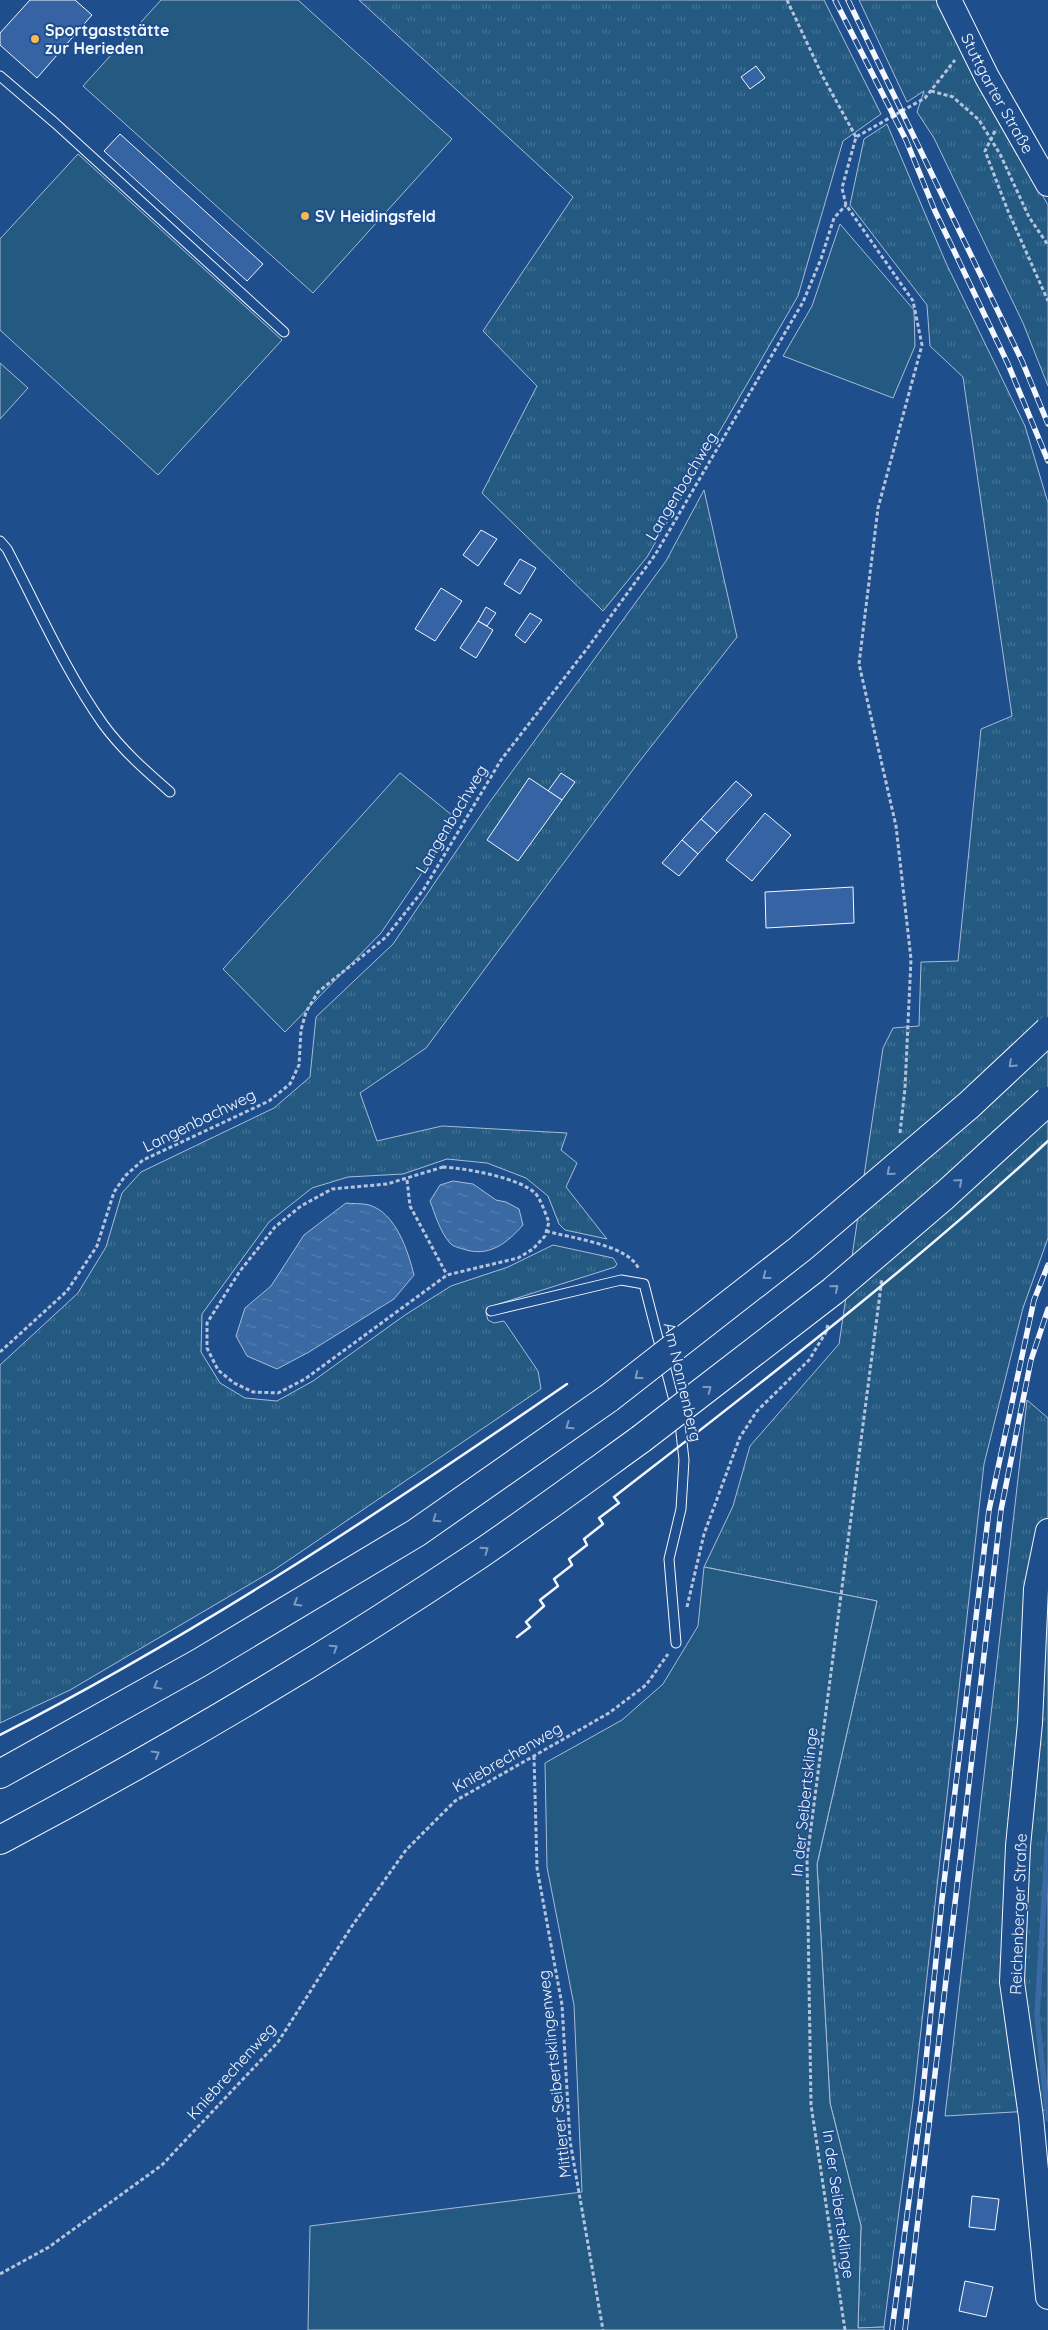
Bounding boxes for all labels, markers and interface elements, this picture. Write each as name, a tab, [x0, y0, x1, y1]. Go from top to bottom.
place label: Sportgaststätte zur Herieden	[45, 20, 170, 58]
street label: Stuttgarter Straße	[957, 30, 1038, 157]
marker: Sportgaststätte zur Herieden	[29, 33, 41, 45]
place label: SV Heidingsfeld	[315, 206, 436, 226]
marker: SV Heidingsfeld	[299, 210, 311, 222]
street label: Langenbachweg	[641, 428, 721, 544]
street label: Langenbachweg	[411, 761, 491, 877]
one-way arrow	[1009, 1058, 1018, 1067]
street label: Langenbachweg	[139, 1084, 259, 1156]
one-way arrow	[887, 1166, 896, 1175]
one-way arrow	[953, 1179, 962, 1188]
one-way arrow	[763, 1270, 772, 1278]
one-way arrow	[830, 1285, 839, 1294]
street label: Am Nonnenberg	[660, 1320, 706, 1444]
one-way arrow	[634, 1370, 643, 1379]
one-way arrow	[702, 1386, 711, 1394]
one-way arrow	[565, 1420, 575, 1429]
one-way arrow	[432, 1513, 442, 1522]
one-way arrow	[479, 1547, 489, 1556]
one-way arrow	[294, 1597, 303, 1607]
one-way arrow	[328, 1644, 337, 1654]
one-way arrow	[154, 1680, 163, 1690]
street label: Kniebrechenweg	[448, 1717, 566, 1797]
street label: In der Seibertsklinge	[786, 1726, 822, 1878]
one-way arrow	[150, 1750, 159, 1760]
street label: Reichenberger Straße	[1005, 1833, 1031, 1995]
street label: Mittlerer Seibertsklingenweg	[533, 1969, 575, 2179]
street label: Kniebrechenweg	[182, 2018, 280, 2124]
street label: In der Seibertsklinge	[819, 2128, 859, 2280]

